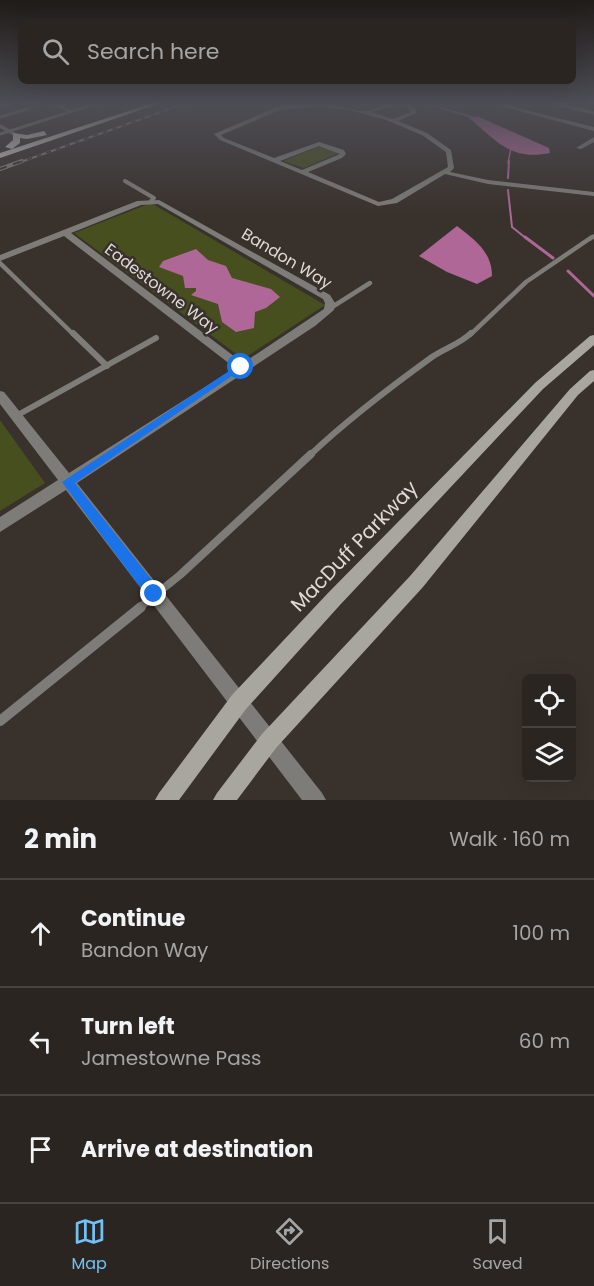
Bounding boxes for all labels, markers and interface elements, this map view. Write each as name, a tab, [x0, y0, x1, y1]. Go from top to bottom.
search box	[18, 18, 576, 84]
icon: search	[39, 35, 72, 68]
text: Search here	[87, 36, 220, 67]
street label: Bandon Way	[237, 222, 336, 295]
street label: Eadestowne Way	[100, 238, 223, 339]
route start	[227, 353, 253, 379]
street label: MacDuff Parkway	[284, 474, 424, 618]
route end	[140, 580, 166, 606]
map controls	[522, 674, 576, 782]
button: locate	[522, 674, 576, 728]
button: layers	[522, 728, 576, 782]
text: 2 min	[24, 821, 97, 857]
text: Walk · 160 m	[449, 825, 570, 853]
text: Continue	[81, 903, 185, 934]
icon: ahead	[24, 917, 57, 950]
text: 100 m	[513, 919, 570, 947]
text: Bandon Way	[81, 936, 208, 964]
text: Turn left	[81, 1011, 175, 1042]
icon: left	[24, 1025, 57, 1058]
text: 60 m	[519, 1027, 570, 1055]
text: Jamestowne Pass	[81, 1044, 262, 1072]
icon: arrive	[24, 1133, 57, 1166]
text: Arrive at destination	[81, 1134, 313, 1165]
tab: Map	[72, 1215, 107, 1276]
tab: Directions	[250, 1215, 329, 1276]
tab: Saved	[473, 1215, 522, 1276]

